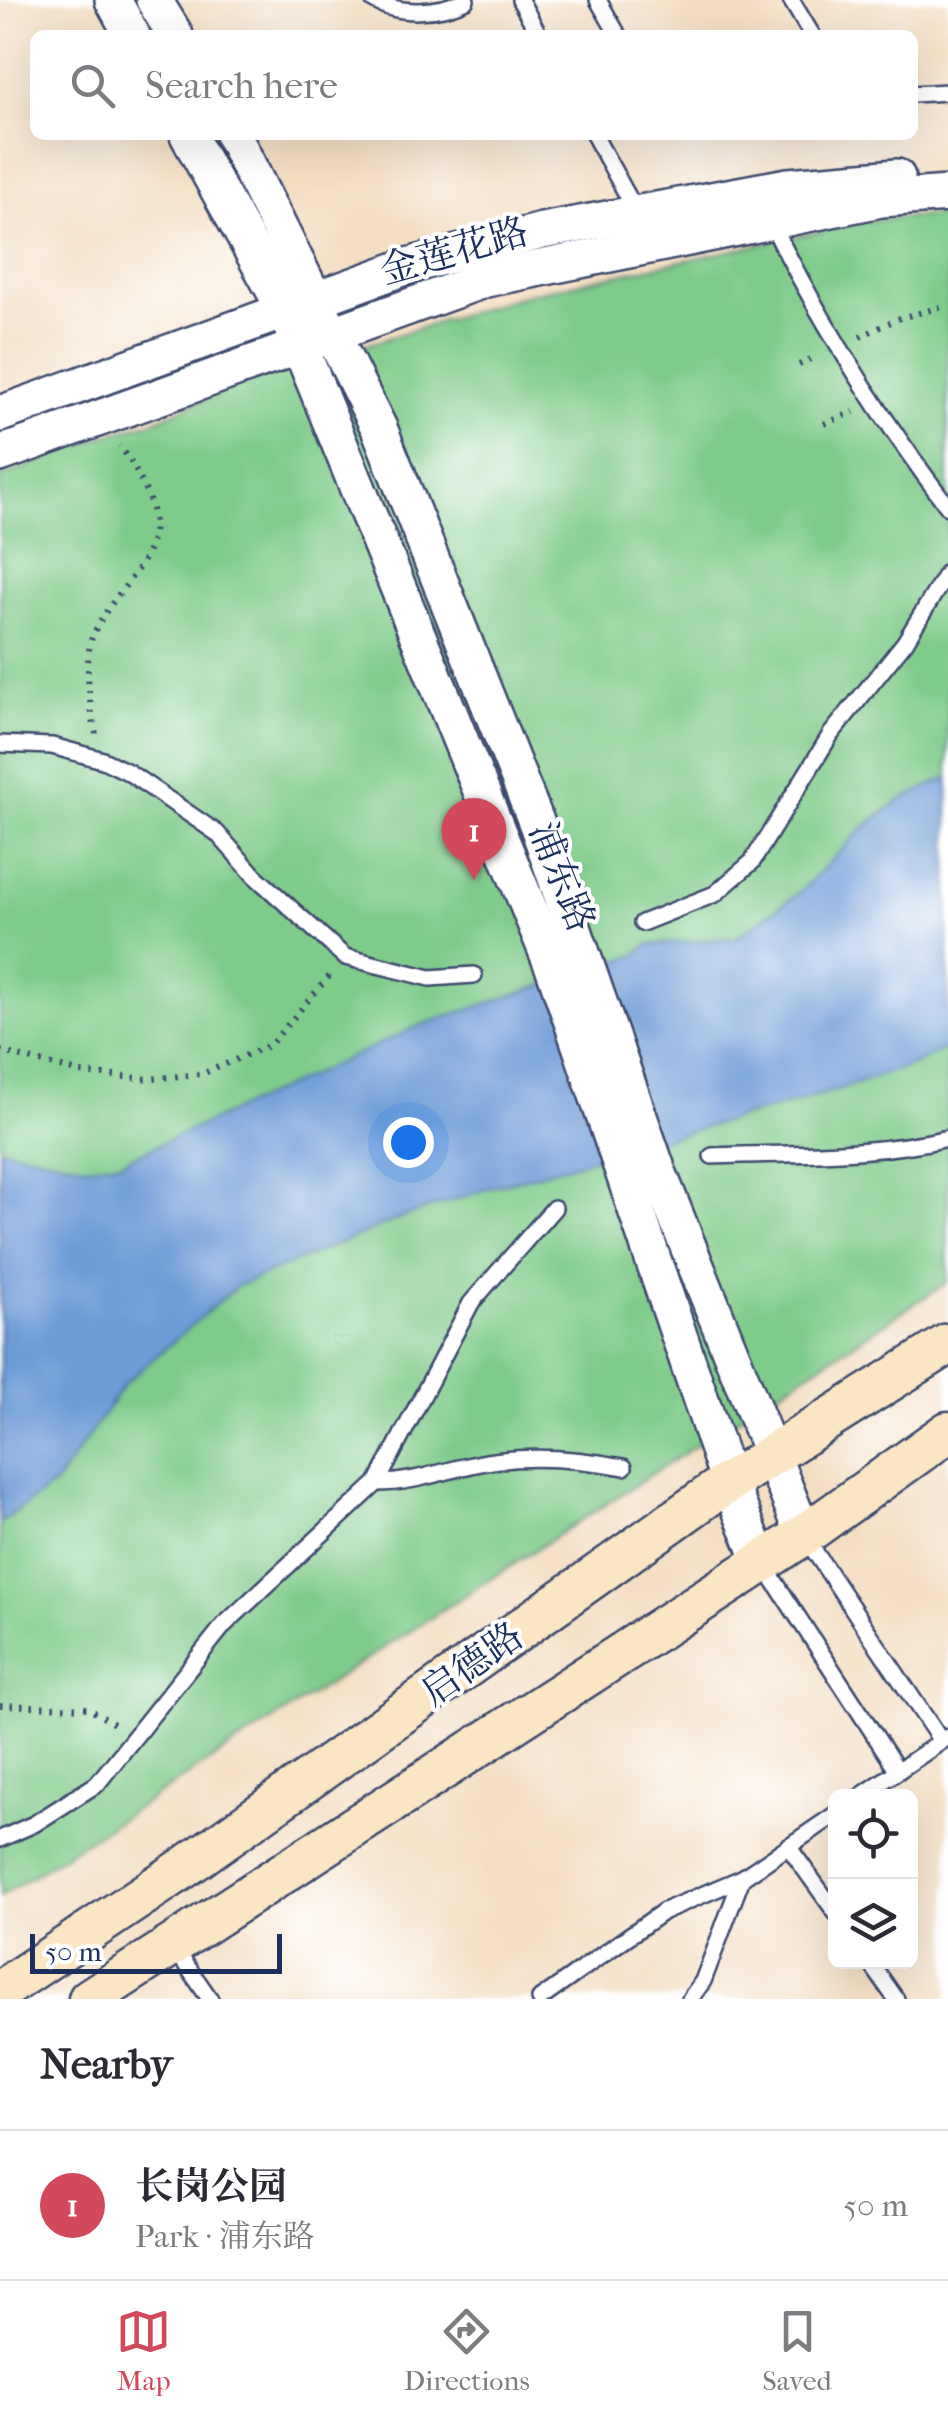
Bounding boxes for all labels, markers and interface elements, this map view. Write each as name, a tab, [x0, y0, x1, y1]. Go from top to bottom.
search box	[30, 30, 918, 140]
icon: search	[65, 58, 120, 113]
text: Search here	[145, 63, 338, 108]
street label: 金莲花路	[375, 208, 533, 294]
pin: 1	[442, 798, 506, 880]
street label: 浦东路	[520, 816, 604, 938]
your location	[383, 1117, 434, 1168]
street label: 启德路	[412, 1613, 532, 1715]
map controls	[828, 1789, 918, 1969]
button: locate	[828, 1789, 918, 1879]
button: layers	[828, 1879, 918, 1969]
scale bar	[30, 1929, 282, 1974]
text: 50 m	[45, 1935, 102, 1968]
text: Nearby	[40, 2040, 172, 2089]
text: 长岗公园	[135, 2164, 287, 2209]
text: 1	[67, 2187, 78, 2224]
text: 50 m	[843, 2187, 908, 2224]
text: Park · 浦东路	[135, 2218, 315, 2255]
tab: Map	[116, 2304, 171, 2397]
tab: Directions	[404, 2304, 530, 2397]
tab: Saved	[762, 2304, 832, 2397]

